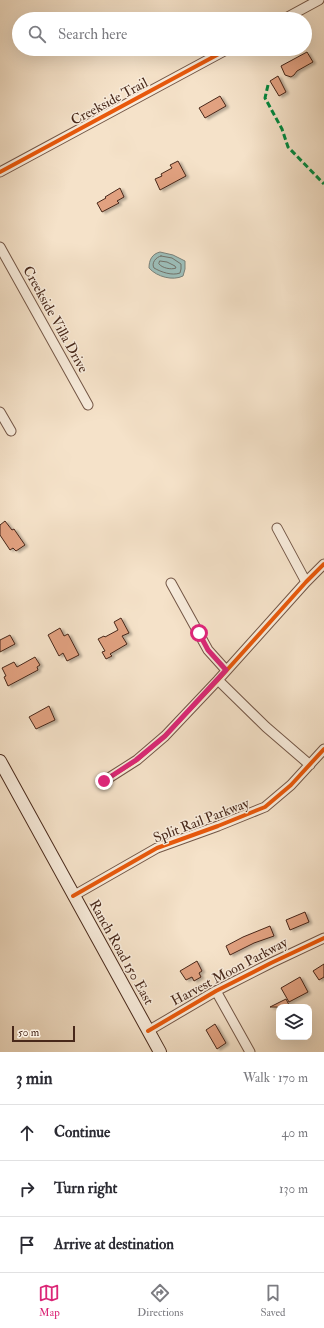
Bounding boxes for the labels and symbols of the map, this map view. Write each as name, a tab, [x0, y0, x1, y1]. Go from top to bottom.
street label: Creekside Trail	[68, 74, 151, 129]
street label: Creekside Villa Drive	[19, 263, 92, 376]
route start	[190, 624, 208, 642]
route end	[95, 772, 113, 790]
street label: Split Rail Parkway	[151, 794, 253, 847]
street label: Ranch Road 150 East	[86, 897, 158, 1008]
street label: Harvest Moon Parkway	[168, 933, 292, 1010]
scale bar	[12, 1024, 75, 1043]

